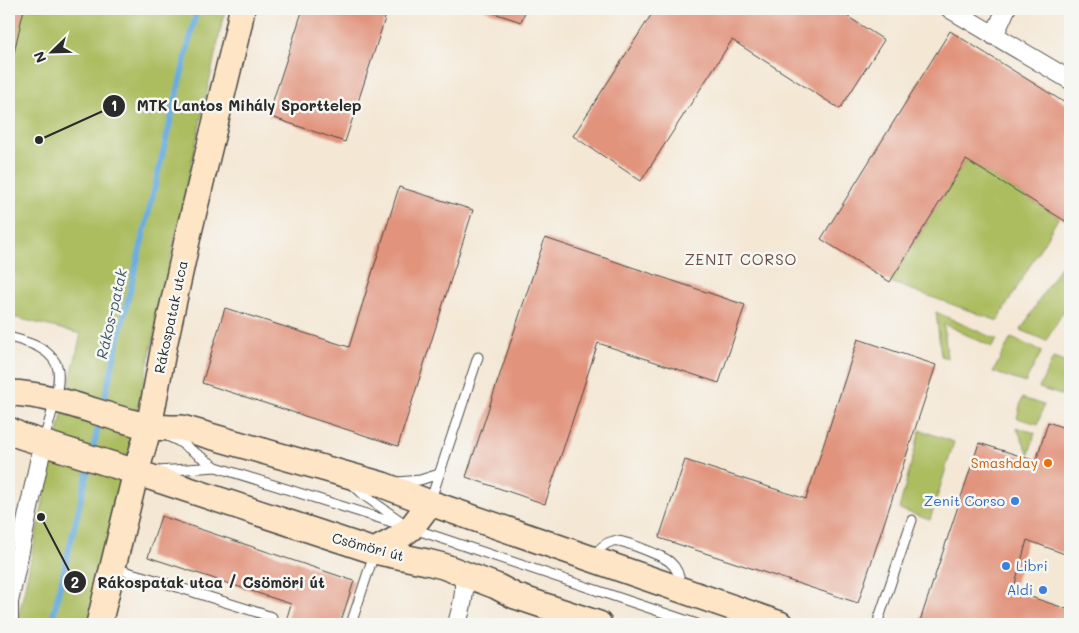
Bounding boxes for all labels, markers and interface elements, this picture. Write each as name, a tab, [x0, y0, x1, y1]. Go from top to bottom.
north arrow	[28, 28, 78, 78]
text: N	[29, 49, 50, 66]
callout: MTK Lantos Mihály Sporttelep	[101, 91, 371, 121]
text: 1	[111, 95, 117, 115]
text: MTK Lantos Mihály Sporttelep	[137, 95, 361, 115]
district label: ZENIT CORSO	[684, 249, 798, 269]
street label: Rákospatak utca	[149, 259, 192, 375]
water label: Rákos-patak	[91, 266, 131, 361]
place label: Smashday	[971, 453, 1038, 472]
marker: Smashday	[1042, 457, 1054, 469]
place label: Zenit Corso	[924, 491, 1005, 510]
marker: Zenit Corso	[1009, 495, 1021, 507]
street label: Csömöri út	[330, 528, 406, 565]
place label: Libri	[1016, 556, 1048, 575]
marker: Libri	[1000, 560, 1012, 572]
callout: Rákospatak utca / Csömöri út	[62, 567, 335, 597]
text: 2	[71, 572, 79, 592]
text: Rákospatak utca / Csömöri út	[97, 572, 325, 592]
place label: Aldi	[1007, 580, 1033, 599]
marker: Aldi	[1037, 584, 1049, 596]

